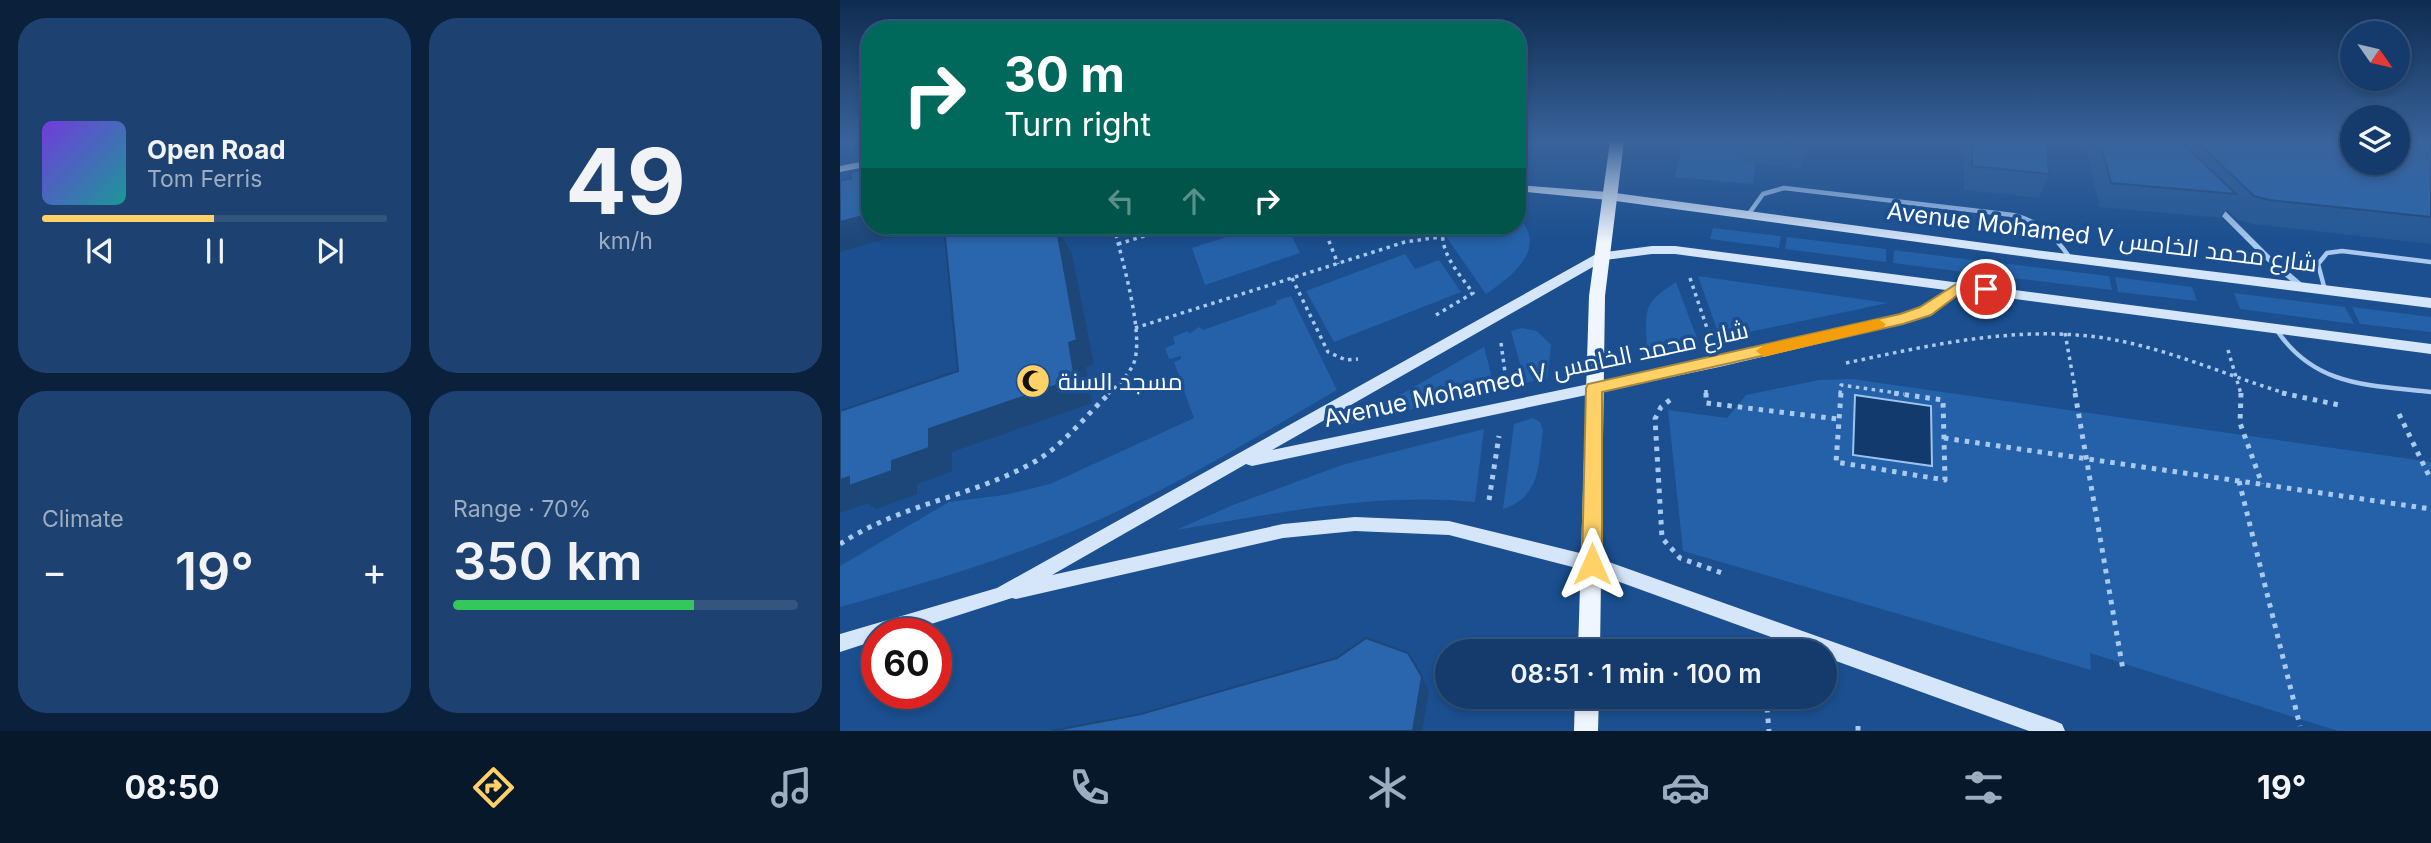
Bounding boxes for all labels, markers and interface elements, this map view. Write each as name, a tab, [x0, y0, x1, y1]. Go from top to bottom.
north arrow	[2340, 21, 2410, 91]
map controls	[2340, 21, 2410, 175]
text: 30 m	[1004, 45, 1125, 104]
icon: right	[889, 49, 980, 140]
text: Turn right	[1004, 105, 1151, 144]
button: layers	[2340, 105, 2410, 175]
text: 49	[565, 126, 686, 236]
text: Open Road	[147, 134, 286, 165]
text: Tom Ferris	[147, 165, 262, 193]
icon: left	[1102, 182, 1140, 220]
icon: ahead	[1175, 182, 1213, 220]
icon: right	[1248, 182, 1286, 220]
street label: Avenue Mohamed V شارع محمد الخامس	[1885, 196, 2319, 280]
text: km/h	[598, 227, 653, 255]
icon: previous	[81, 232, 119, 270]
icon: pause	[196, 232, 234, 270]
icon: next	[311, 232, 349, 270]
pin	[1956, 259, 2016, 319]
icon: arrive	[1967, 270, 2005, 308]
street label: Avenue Mohamed V شارع محمد الخامس	[1321, 315, 1751, 435]
mosque icon: مسجد السنة	[1014, 362, 1052, 400]
place label: مسجد السنة	[1058, 367, 1183, 396]
text: Range · 70%	[453, 495, 591, 523]
text: Climate	[42, 505, 124, 533]
position arrow	[1555, 527, 1629, 601]
text: 350 km	[453, 530, 643, 593]
text: 19°	[175, 540, 254, 603]
text: −	[42, 548, 67, 594]
text: +	[362, 548, 387, 594]
speed limit sign: 60	[861, 618, 952, 709]
text: 08:51 · 1 min · 100 m	[1510, 658, 1762, 689]
icon: directions	[469, 763, 518, 812]
icon: music	[767, 763, 816, 812]
icon: phone	[1065, 763, 1114, 812]
icon: climate	[1363, 763, 1412, 812]
icon: car	[1661, 763, 1710, 812]
icon: filters	[1959, 763, 2008, 812]
text: 08:50	[125, 768, 220, 807]
text: 19°	[2257, 768, 2306, 807]

